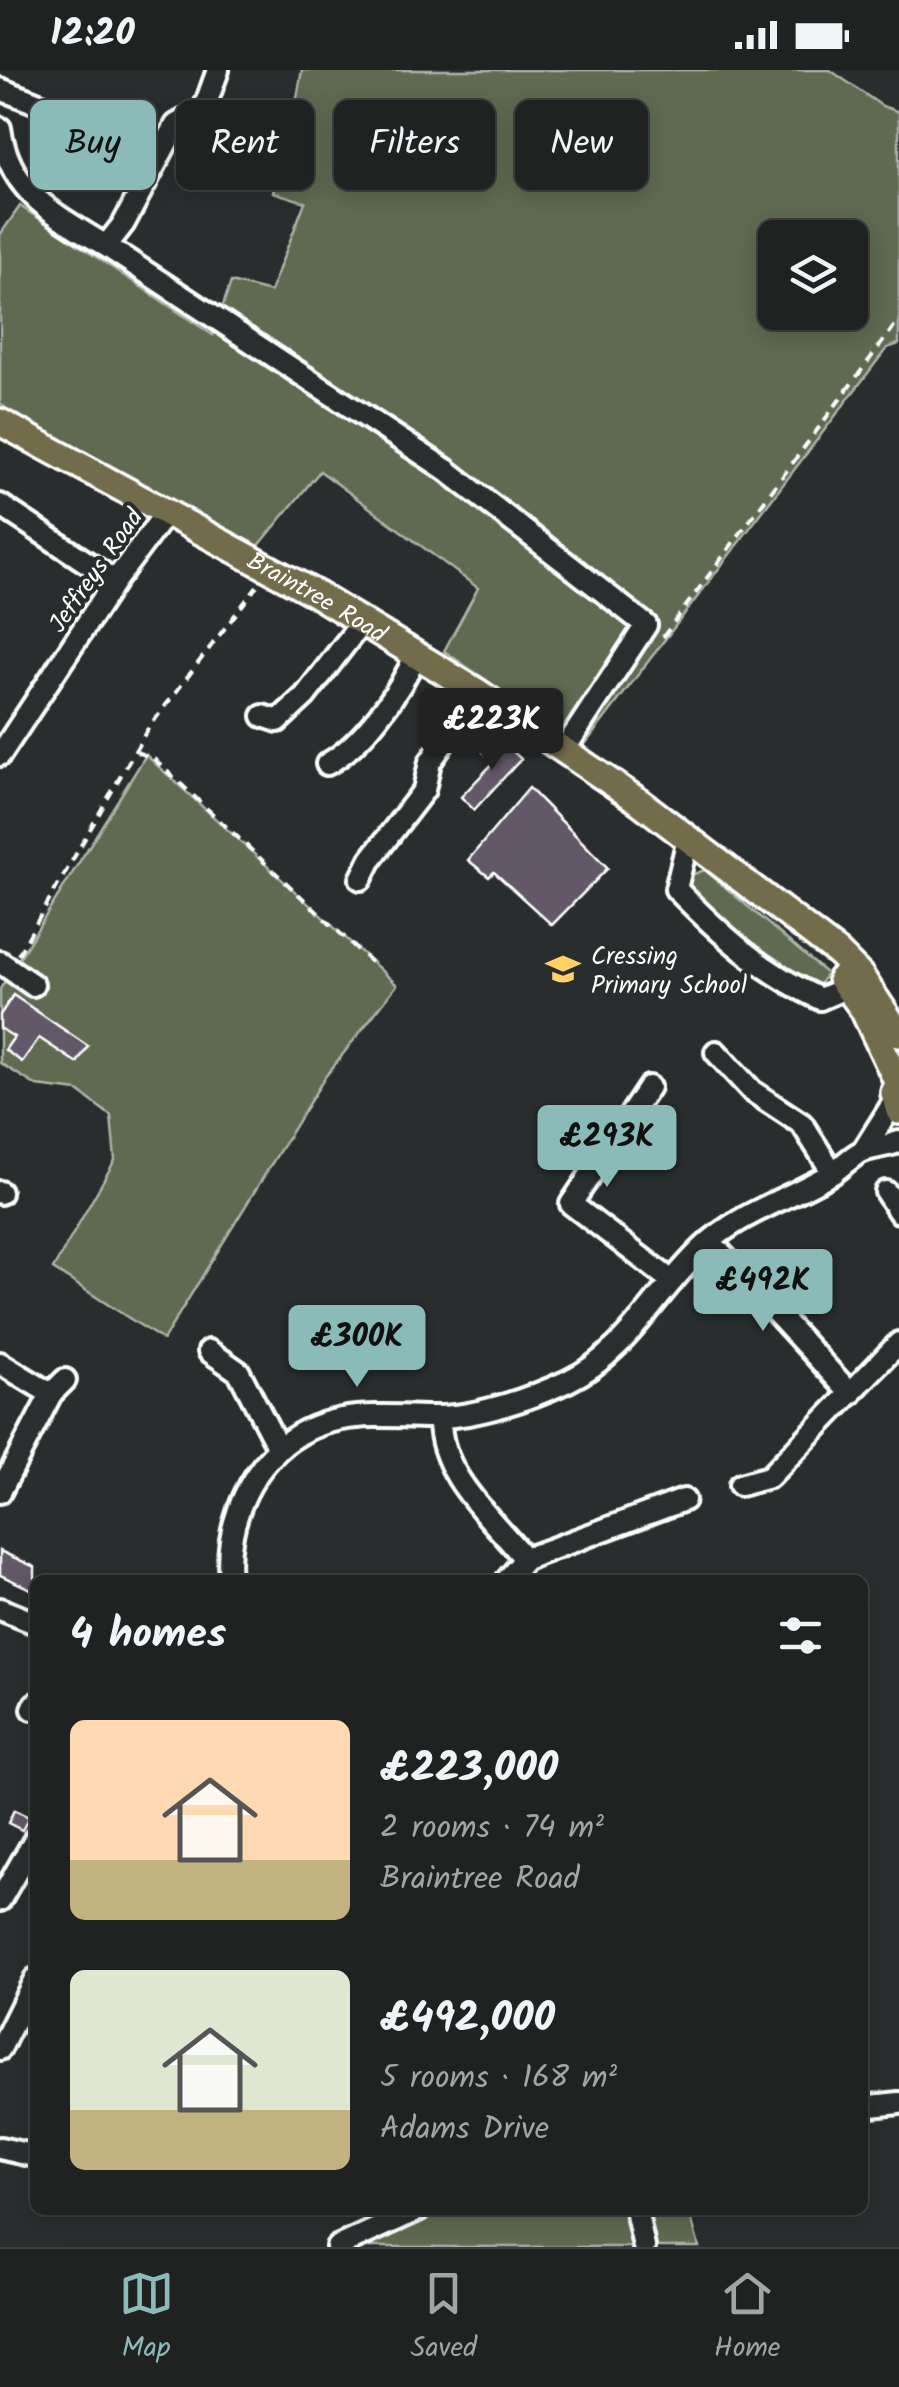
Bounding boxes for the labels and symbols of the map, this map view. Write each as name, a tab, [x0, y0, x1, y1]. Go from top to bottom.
street label: Jeffreys Road	[39, 500, 155, 642]
street label: Braintree Road	[239, 542, 395, 655]
pin: £223K	[422, 688, 562, 773]
place label: Cressing Primary School	[591, 937, 747, 1006]
school or university icon: Cressing Primary School	[544, 950, 582, 988]
pin: £293K	[537, 1105, 677, 1190]
pin: £492K	[693, 1249, 833, 1334]
pin: £300K	[287, 1305, 427, 1390]

